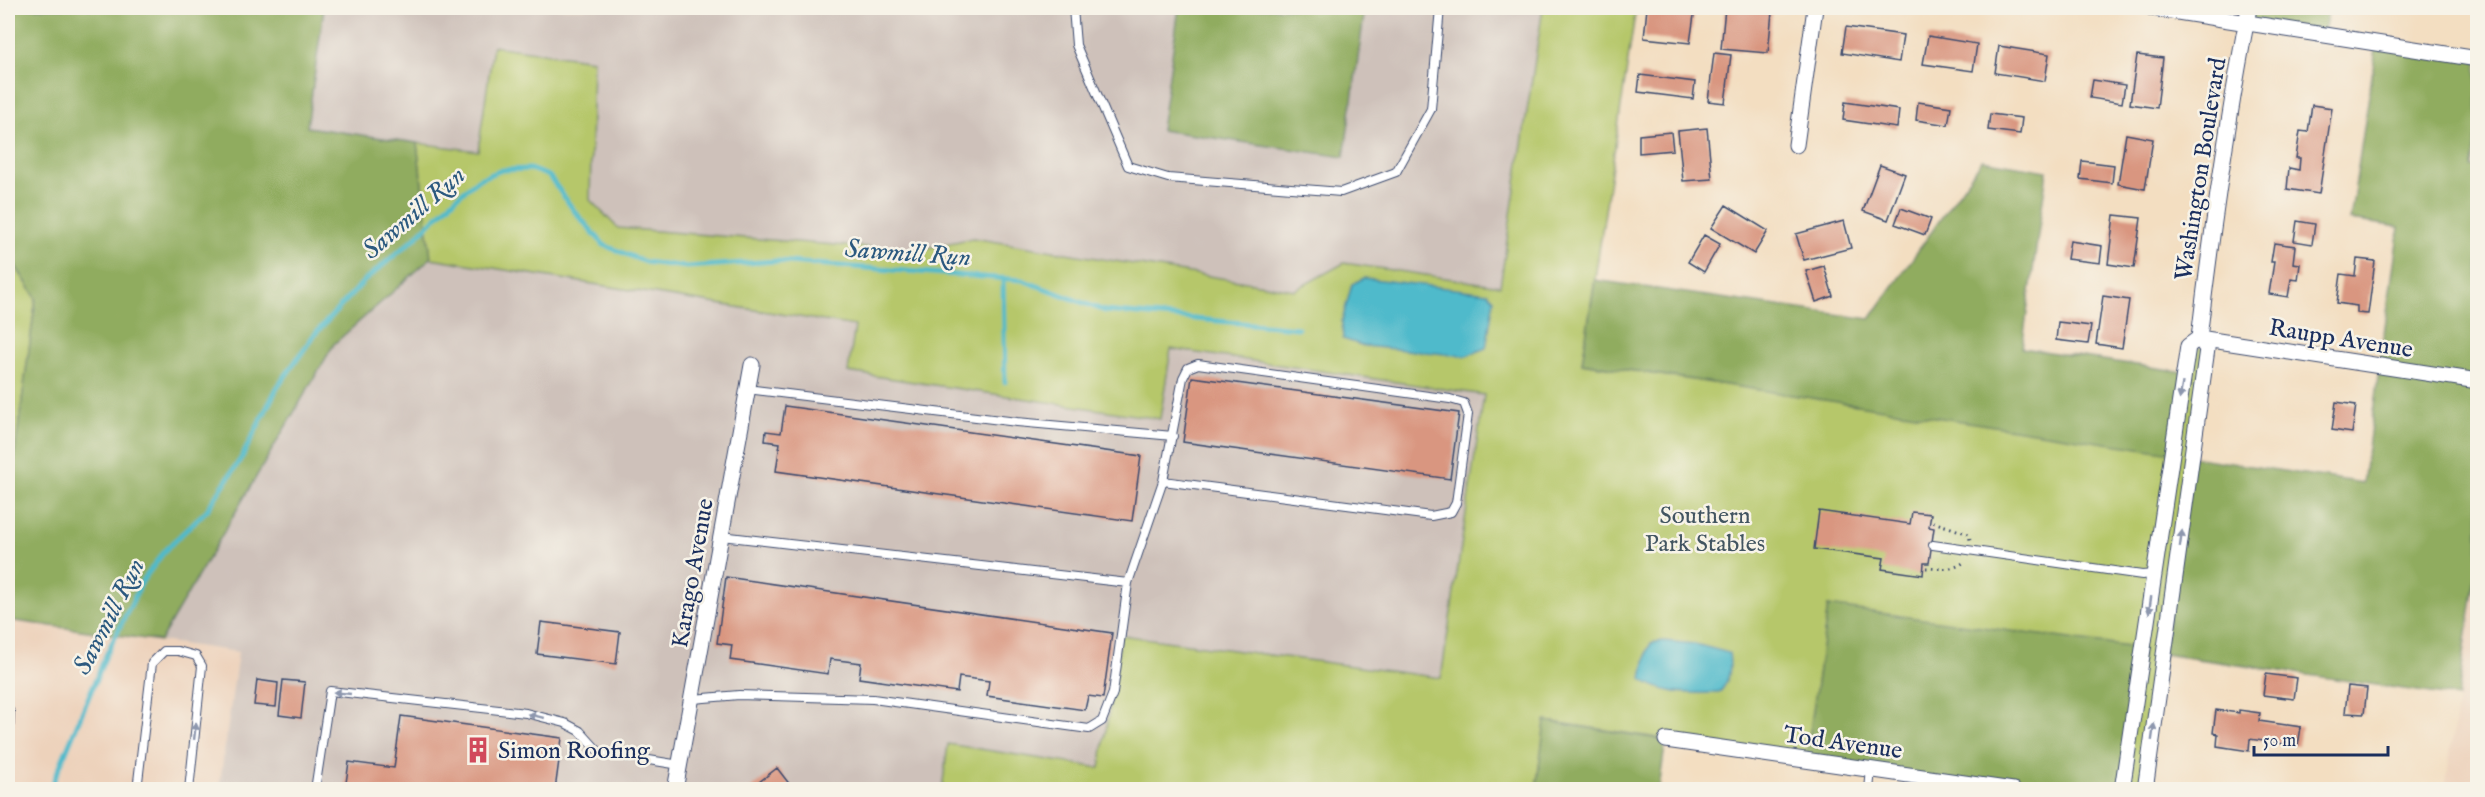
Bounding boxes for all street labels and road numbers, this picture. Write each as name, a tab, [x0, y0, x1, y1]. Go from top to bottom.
street label: Washington Boulevard	[2169, 55, 2234, 283]
street label: Raupp Avenue	[2266, 313, 2415, 366]
street label: Karago Avenue	[665, 496, 722, 650]
street label: Tod Avenue	[1781, 720, 1904, 767]

